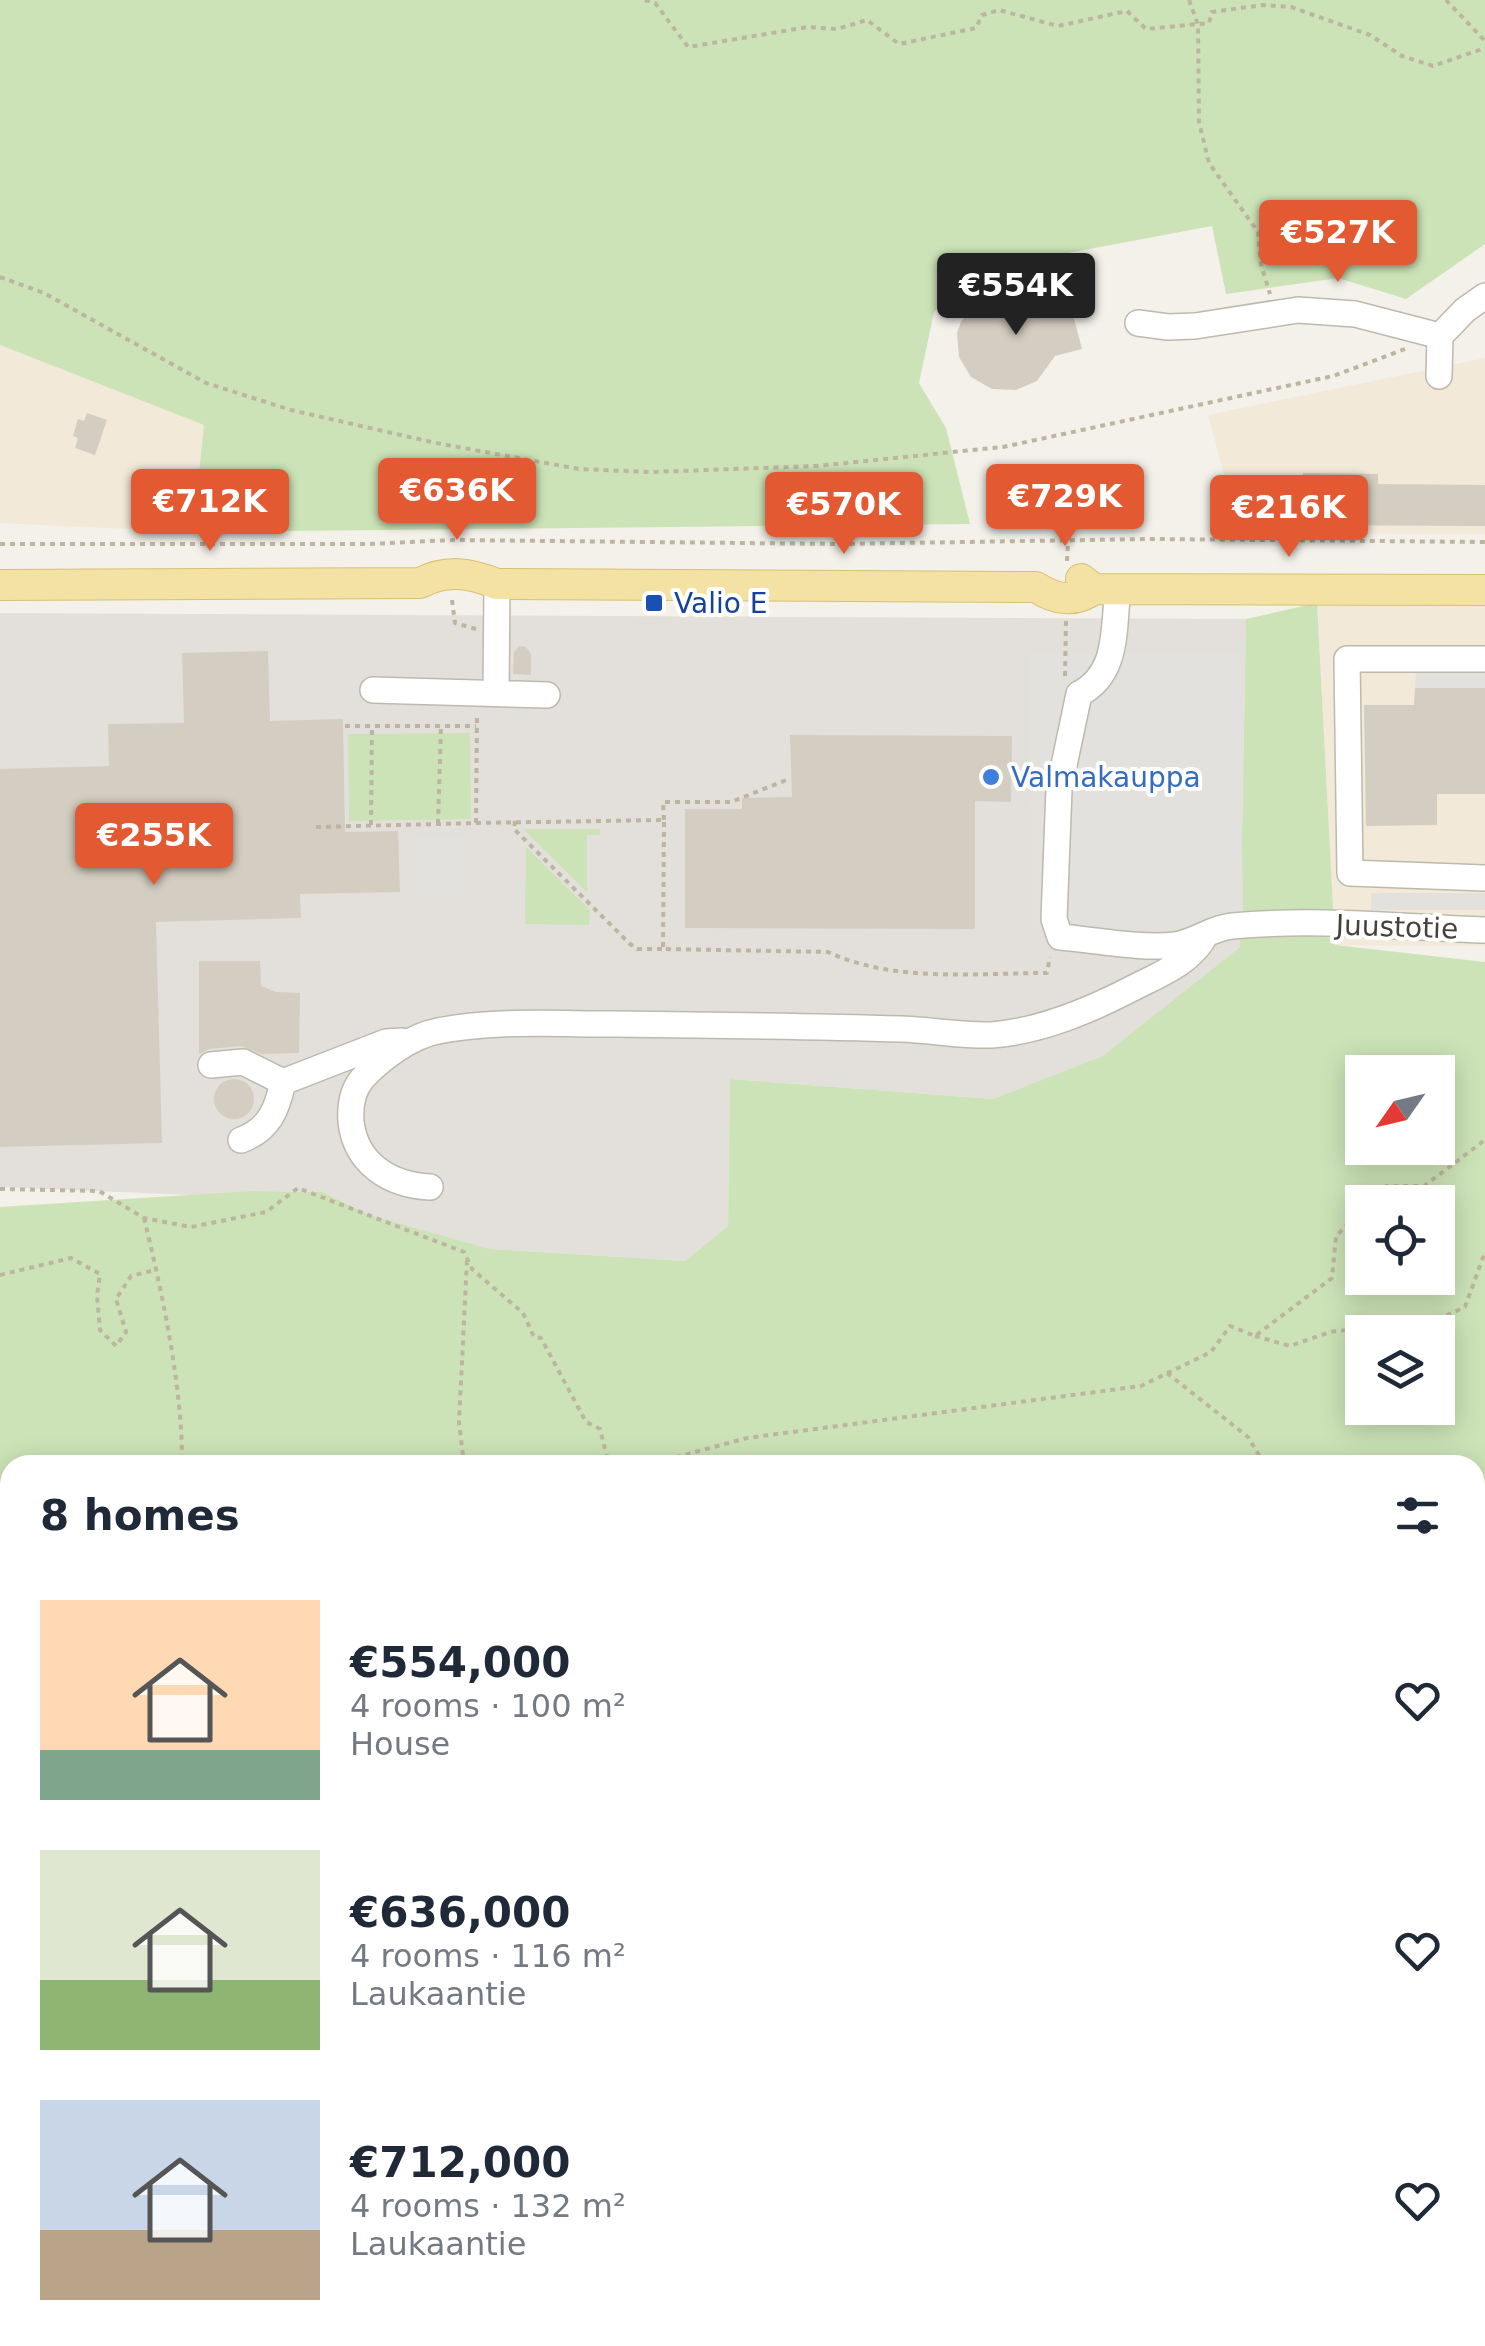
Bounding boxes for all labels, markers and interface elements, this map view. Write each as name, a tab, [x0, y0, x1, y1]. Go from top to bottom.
pin: €527K	[1268, 200, 1408, 285]
text: €527K	[1281, 213, 1395, 251]
pin: €554K	[946, 253, 1086, 338]
text: €554K	[959, 266, 1073, 304]
pin: €636K	[387, 458, 527, 543]
pin: €729K	[995, 464, 1135, 549]
pin: €712K	[140, 469, 280, 554]
text: €636K	[400, 471, 514, 509]
pin: €570K	[774, 472, 914, 557]
pin: €216K	[1219, 475, 1359, 560]
text: €729K	[1008, 477, 1122, 515]
text: €712K	[153, 482, 267, 520]
text: €570K	[787, 485, 901, 523]
text: €216K	[1232, 488, 1346, 526]
place label: Valio E	[674, 587, 767, 620]
marker: Valio E	[643, 592, 665, 614]
place label: Valmakauppa	[1011, 761, 1201, 794]
marker: Valmakauppa	[980, 766, 1002, 788]
pin: €255K	[84, 803, 224, 888]
text: €255K	[97, 816, 211, 854]
street label: Juustotie	[1333, 908, 1459, 946]
north arrow	[1345, 1055, 1455, 1165]
map controls	[1345, 1055, 1455, 1425]
button: locate	[1345, 1185, 1455, 1295]
button: layers	[1345, 1315, 1455, 1425]
icon: filters	[1390, 1488, 1445, 1543]
text: 8 homes	[40, 1491, 240, 1540]
text: €554,000	[350, 1638, 571, 1687]
icon: home	[120, 1640, 240, 1760]
icon: heart	[1390, 1673, 1445, 1728]
text: 4 rooms · 100 m²	[350, 1687, 626, 1725]
text: House	[350, 1725, 450, 1763]
text: €636,000	[350, 1888, 571, 1937]
icon: home	[120, 1890, 240, 2010]
icon: heart	[1390, 1923, 1445, 1978]
text: 4 rooms · 116 m²	[350, 1937, 626, 1975]
text: Laukaantie	[350, 1975, 526, 2013]
text: €712,000	[350, 2138, 571, 2187]
icon: home	[120, 2140, 240, 2260]
icon: heart	[1390, 2173, 1445, 2228]
text: 4 rooms · 132 m²	[350, 2187, 626, 2225]
text: Laukaantie	[350, 2225, 526, 2263]

